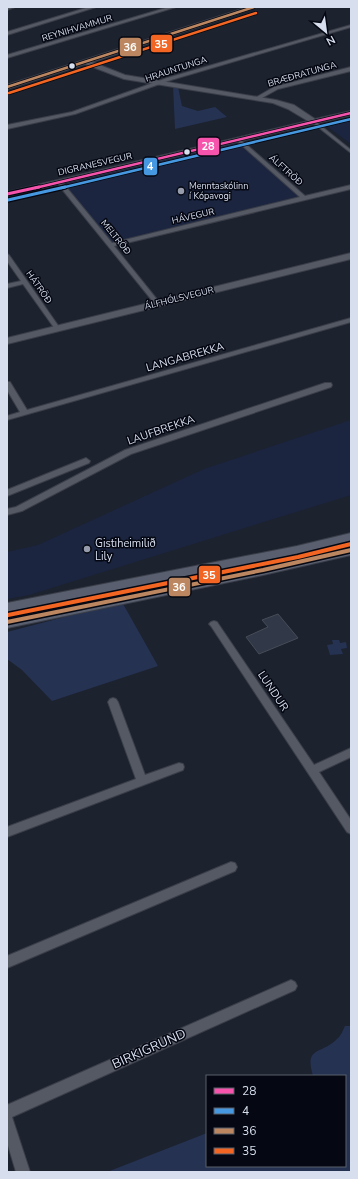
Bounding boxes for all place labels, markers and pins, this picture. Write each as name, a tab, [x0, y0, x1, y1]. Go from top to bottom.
unlabelled marker	[67, 61, 77, 71]
unlabelled marker	[182, 147, 192, 157]
place label: Menntaskólinn í Kópavogi	[189, 180, 248, 202]
marker: Menntaskólinn í Kópavogi	[176, 186, 186, 196]
place label: Gistiheimilið Lily	[95, 536, 156, 564]
marker: Gistiheimilið Lily	[82, 544, 92, 554]

